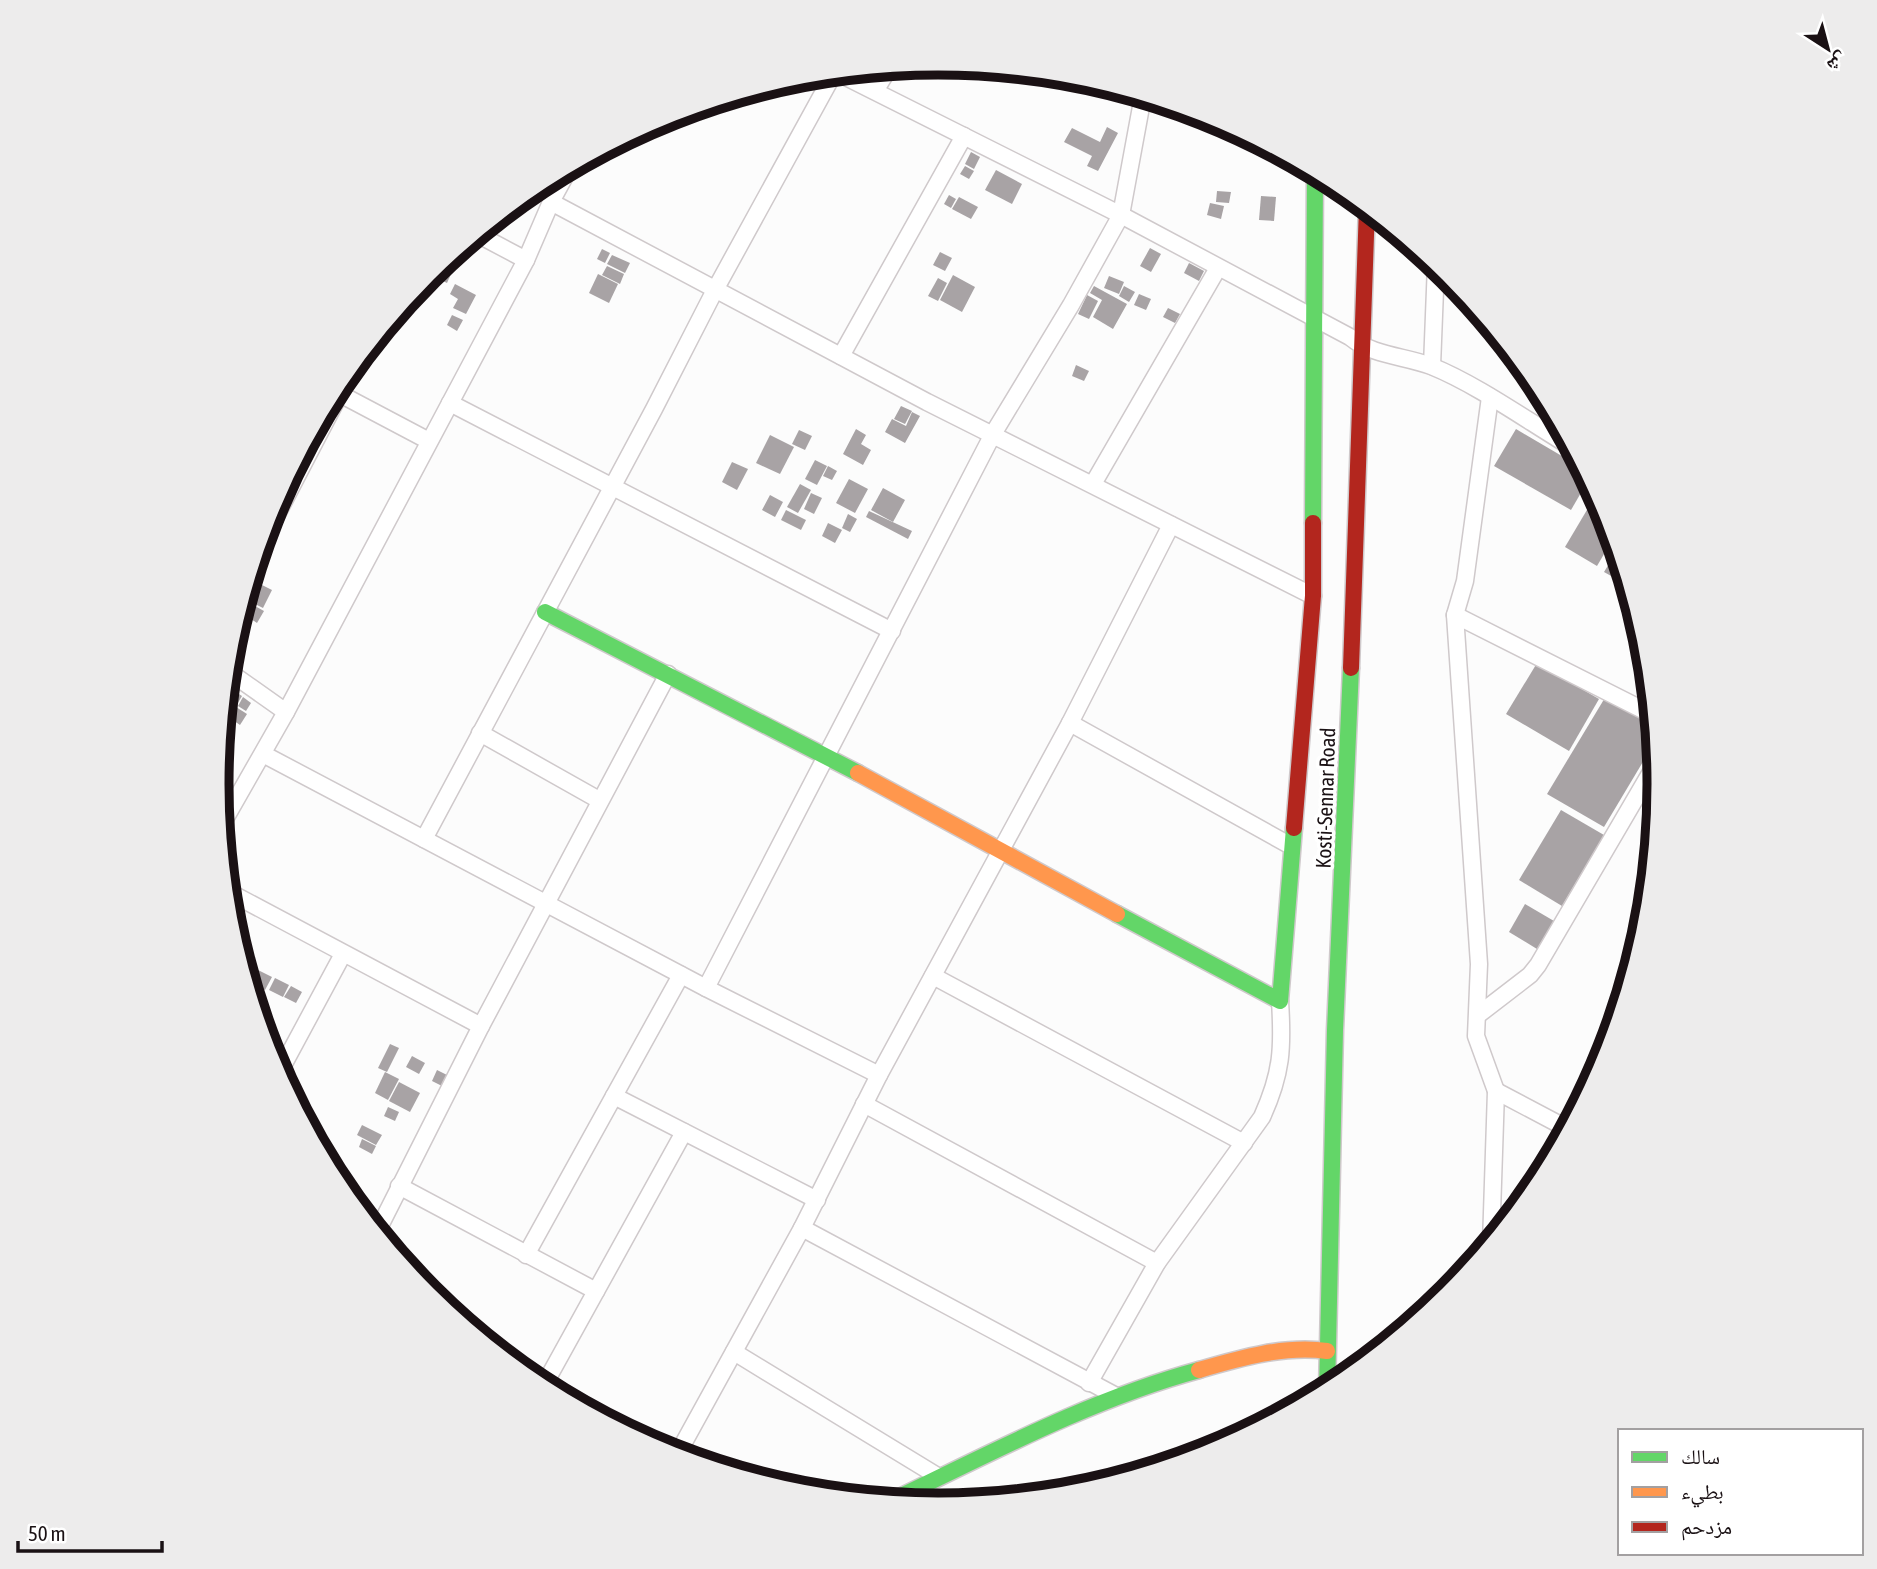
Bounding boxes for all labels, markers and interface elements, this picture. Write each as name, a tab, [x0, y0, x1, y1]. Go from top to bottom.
north arrow	[1793, 14, 1863, 84]
text: ش	[1823, 47, 1853, 78]
street label: Kosti-Sennar Road	[1311, 727, 1339, 869]
legend	[1618, 1429, 1863, 1555]
text: سالك	[1681, 1444, 1720, 1468]
text: بطيء	[1681, 1479, 1724, 1508]
scale bar	[18, 1510, 161, 1554]
text: مزدحم	[1681, 1514, 1732, 1541]
text: 50 m	[28, 1521, 66, 1545]

